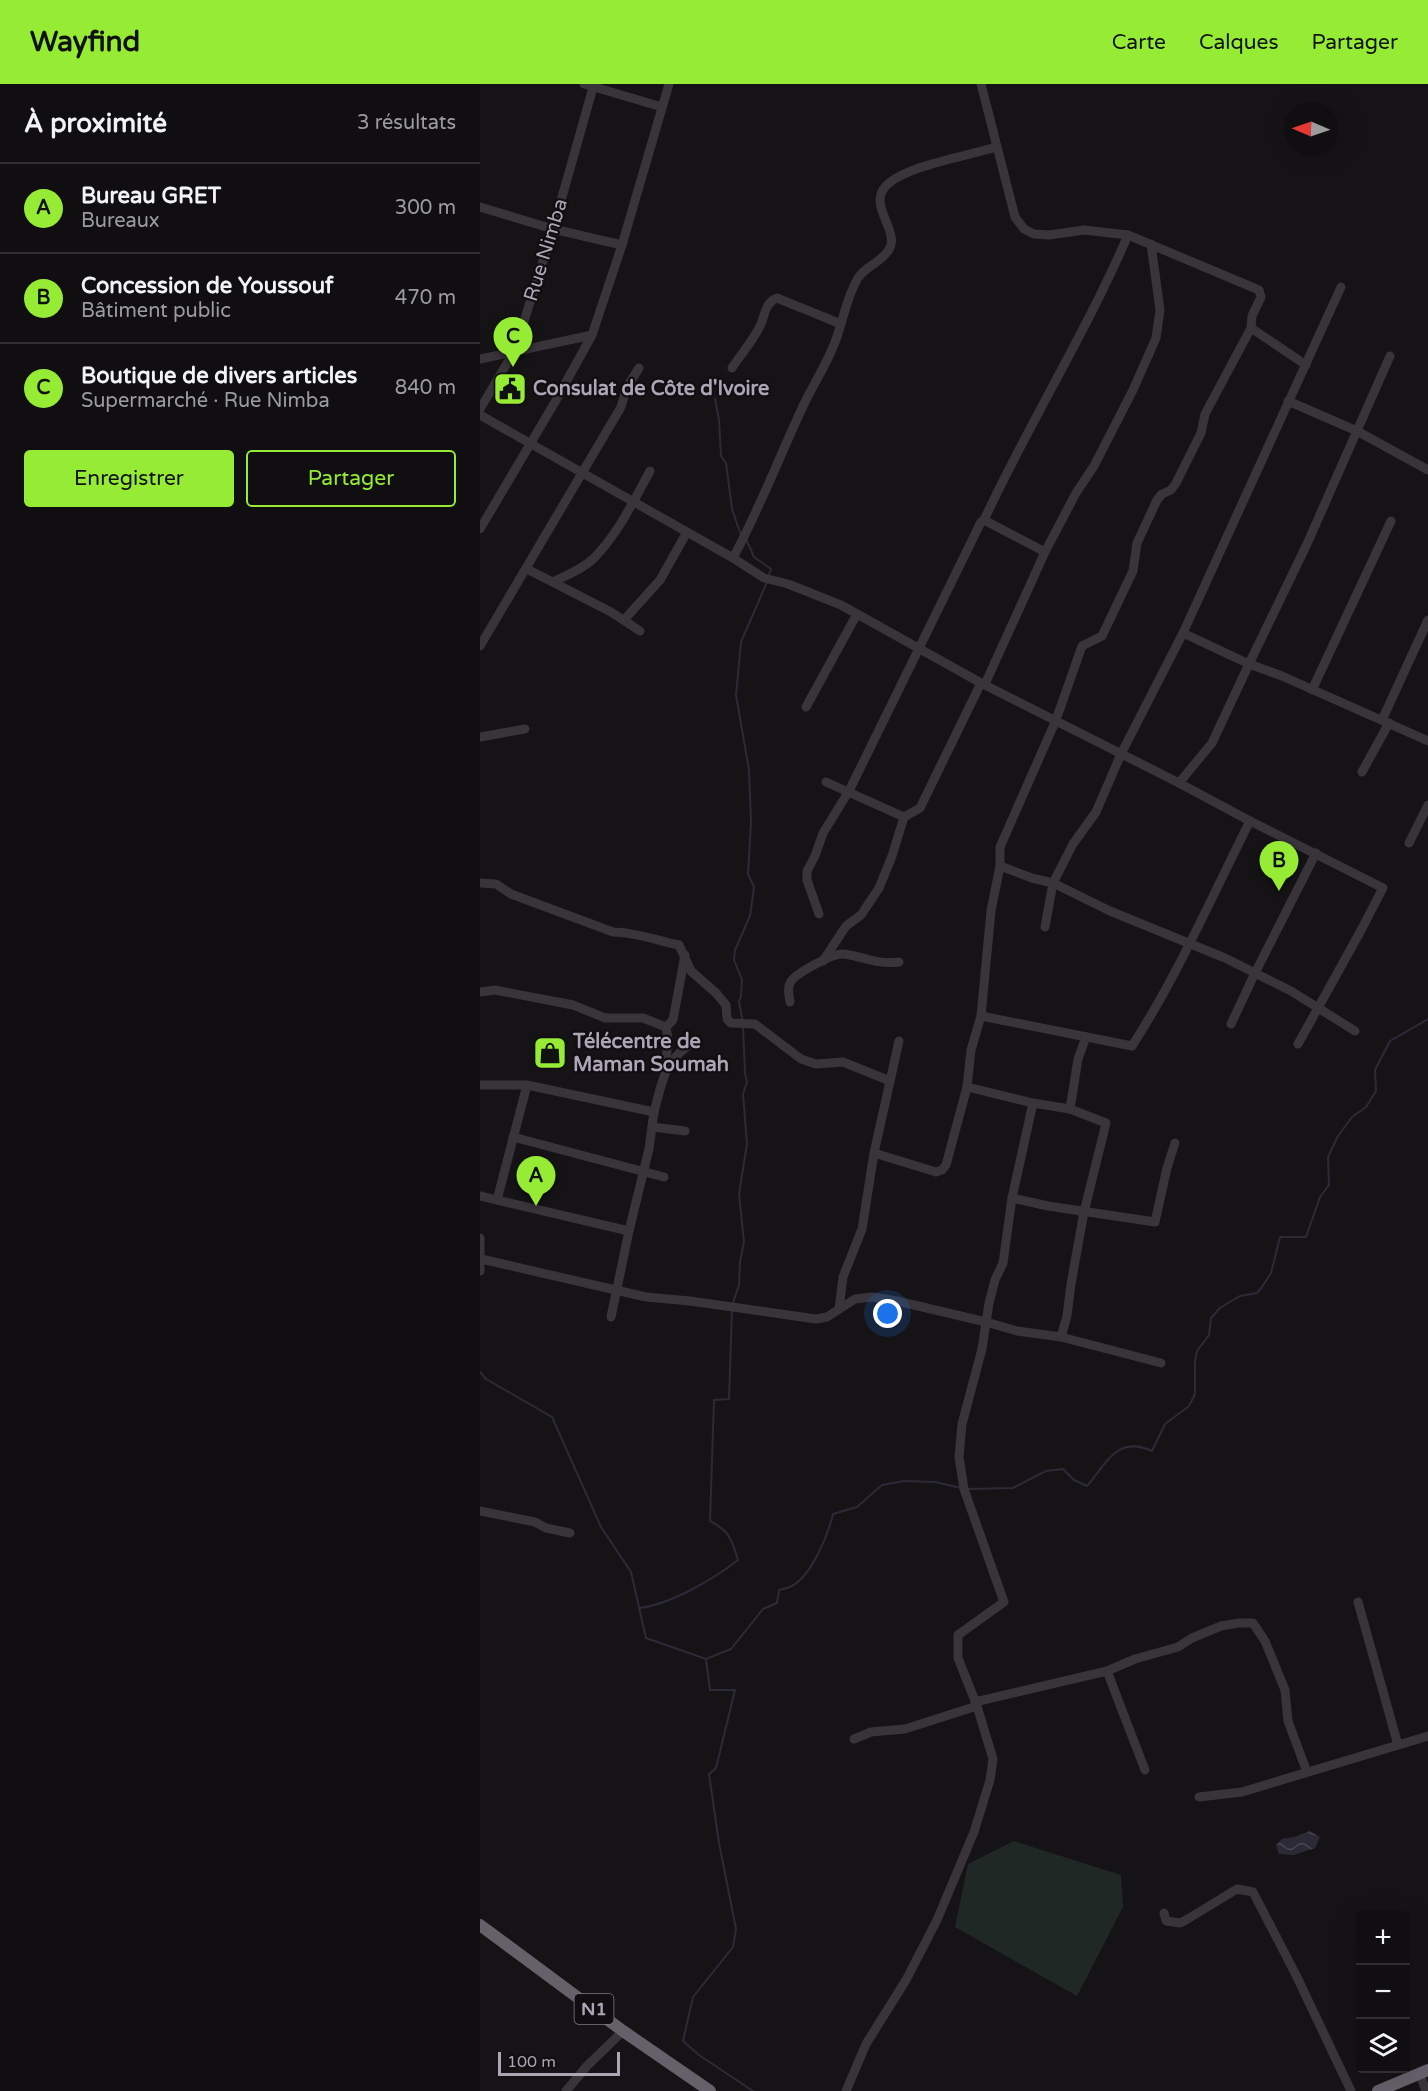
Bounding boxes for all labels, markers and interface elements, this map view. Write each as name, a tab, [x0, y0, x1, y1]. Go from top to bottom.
text: Wayfind	[30, 25, 140, 59]
text: Carte	[1112, 30, 1166, 55]
text: Calques	[1199, 30, 1279, 55]
text: Partager	[1312, 30, 1398, 55]
north arrow	[1284, 102, 1338, 156]
text: À proximité	[24, 108, 167, 139]
text: 3 résultats	[357, 111, 456, 135]
text: Bureau GRET	[81, 183, 221, 209]
text: A	[36, 196, 51, 220]
text: 300 m	[395, 196, 456, 220]
street label: Rue Nimba	[519, 196, 573, 304]
text: Bureaux	[81, 209, 159, 233]
text: Concession de Youssouf	[81, 273, 333, 299]
text: B	[37, 286, 50, 310]
text: 470 m	[395, 286, 456, 310]
text: Bâtiment public	[81, 299, 231, 323]
pin: C	[494, 318, 532, 367]
text: Boutique de divers articles	[81, 363, 357, 389]
public building icon: Consulat de Côte d'Ivoire	[492, 371, 528, 407]
text: C	[37, 376, 50, 400]
text: 840 m	[395, 376, 456, 400]
place label: Consulat de Côte d'Ivoire	[533, 377, 769, 401]
text: Supermarché · Rue Nimba	[81, 389, 330, 413]
button: Enregistrer	[24, 450, 234, 507]
button: Partager	[246, 450, 456, 507]
pin: B	[1260, 842, 1298, 891]
place label: Télécentre de Maman Soumah	[572, 1030, 729, 1077]
shop icon: Télécentre de Maman Soumah	[532, 1035, 568, 1071]
pin: A	[516, 1156, 556, 1206]
your location	[873, 1299, 902, 1328]
map controls	[1356, 1911, 1410, 2073]
button: +	[1356, 1911, 1410, 1965]
button: −	[1356, 1965, 1410, 2019]
road number: N1	[574, 1994, 614, 2024]
button: layers	[1356, 2019, 1410, 2073]
scale bar	[498, 2049, 620, 2076]
text: 100 m	[507, 2052, 556, 2072]

